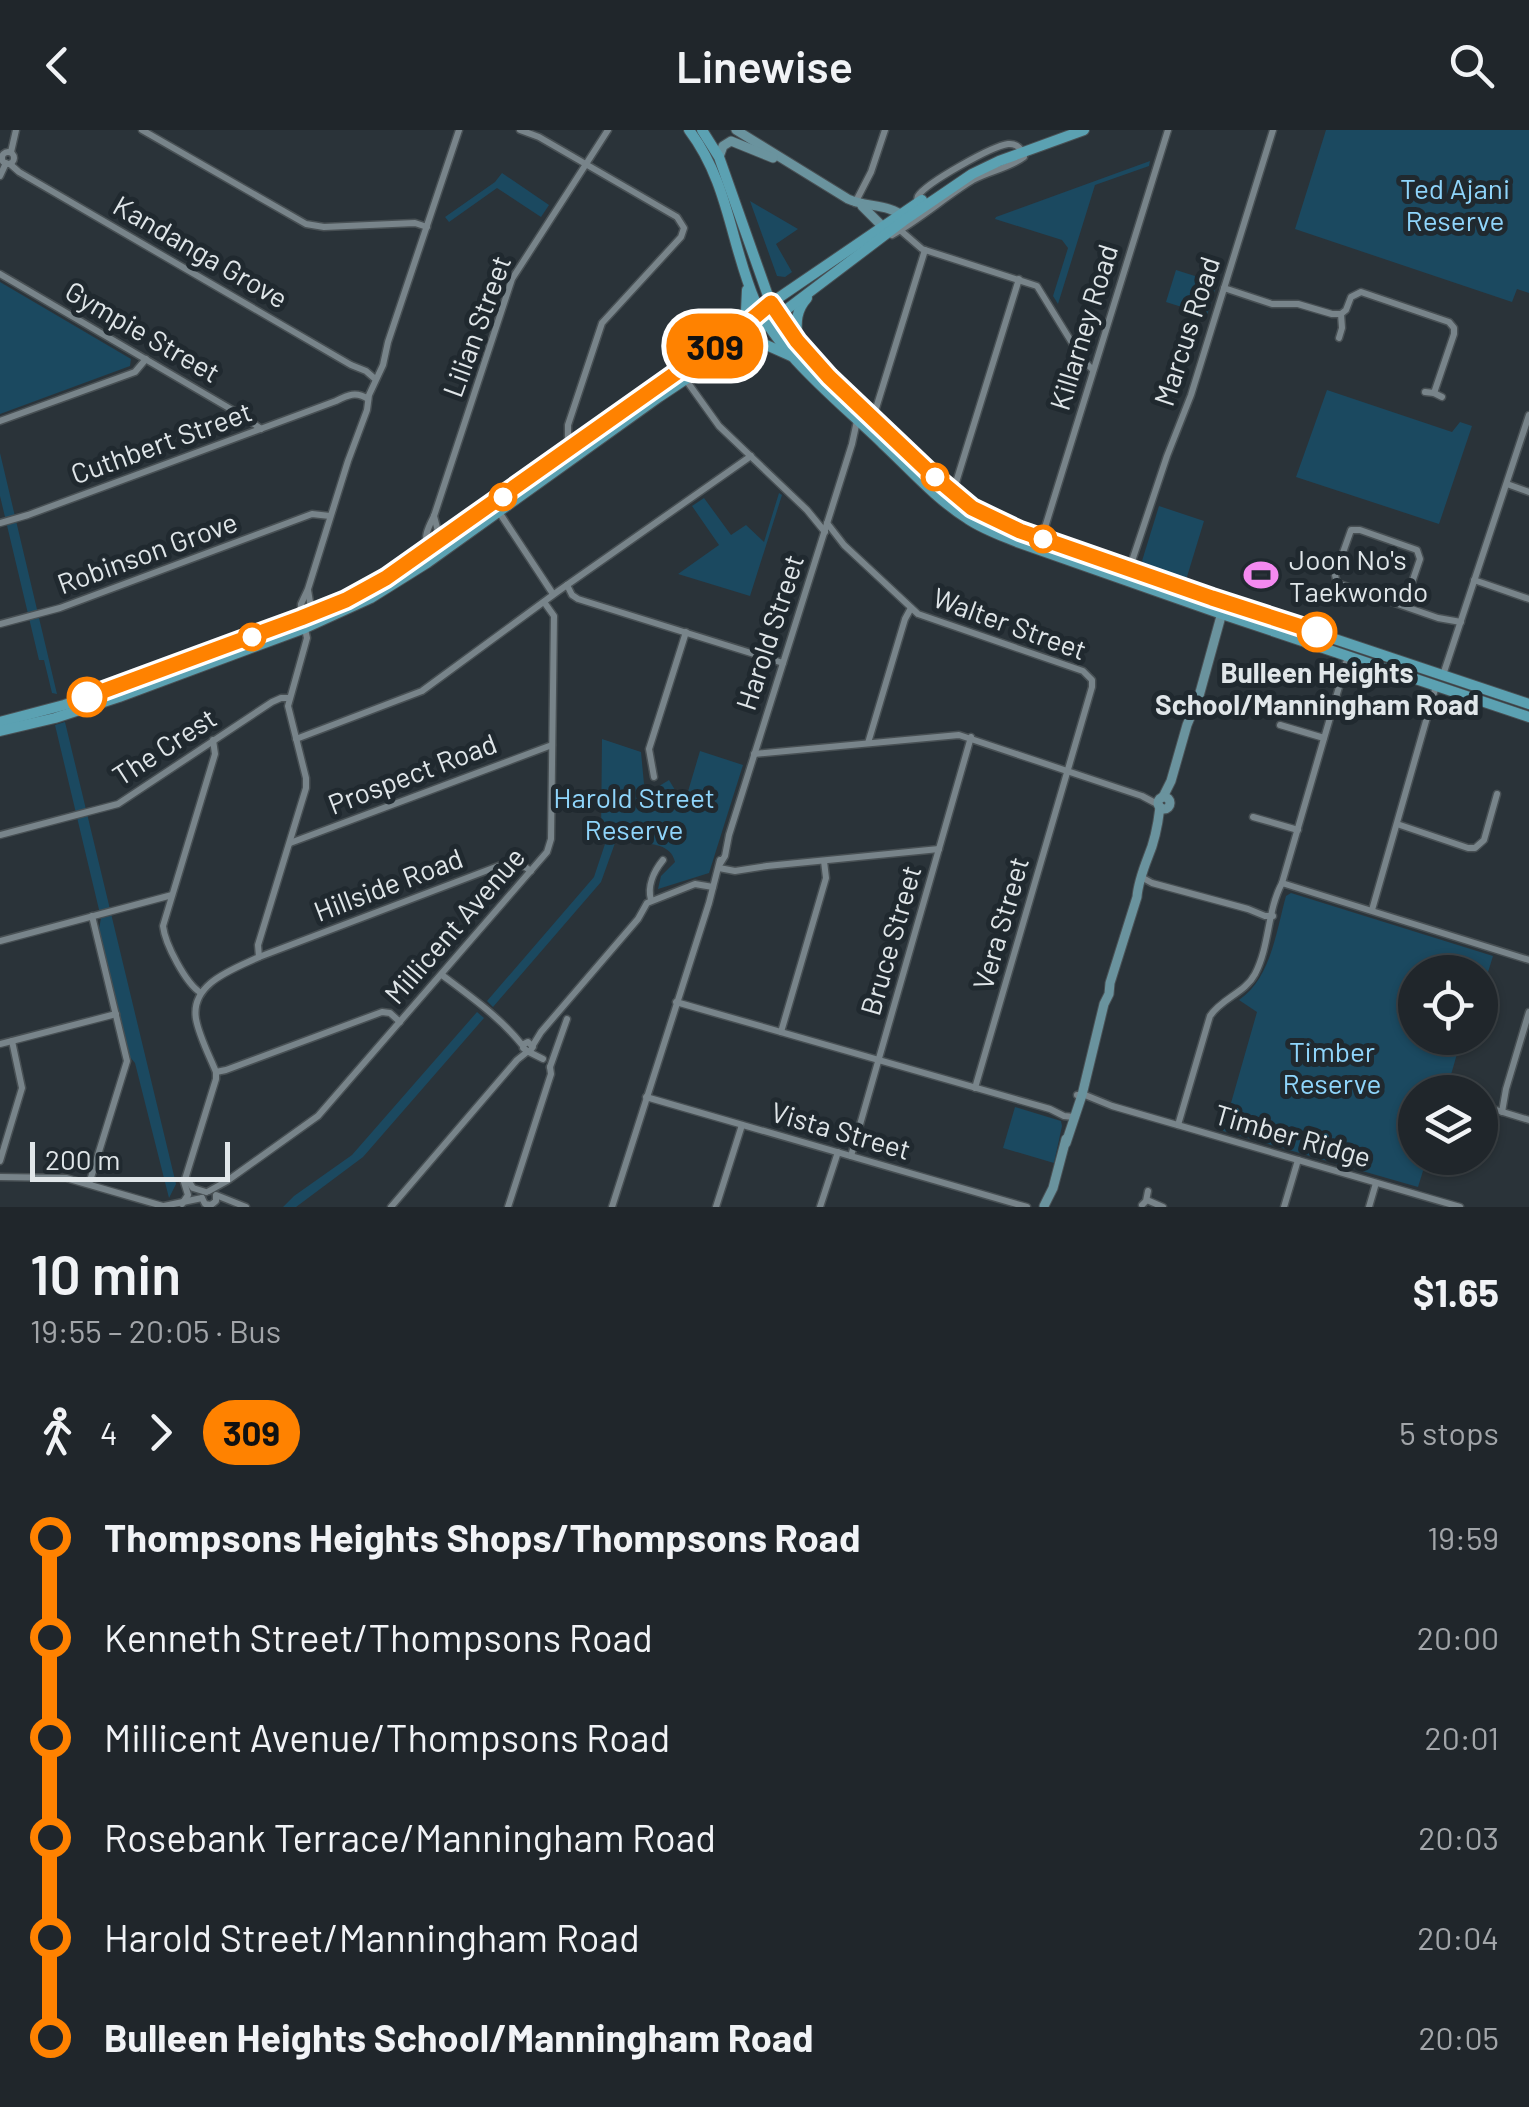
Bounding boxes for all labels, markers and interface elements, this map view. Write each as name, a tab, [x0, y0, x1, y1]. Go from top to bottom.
icon: back	[30, 38, 85, 93]
text: Linewise	[676, 38, 853, 92]
icon: search	[1444, 38, 1499, 93]
park label: Ted Ajani Reserve	[1400, 171, 1510, 237]
street label: Kandanga Grove	[108, 187, 294, 315]
street label: Killarney Road	[1042, 240, 1124, 414]
street label: Lilian Street	[435, 251, 517, 401]
street label: Marcus Road	[1146, 252, 1226, 410]
street label: Gympie Street	[60, 273, 226, 389]
line badge: 309	[658, 314, 772, 378]
text: 309	[686, 325, 744, 367]
street label: Cuthbert Street	[66, 394, 256, 490]
unlabelled marker	[922, 464, 948, 490]
unlabelled marker	[490, 484, 516, 510]
street label: Robinson Grove	[52, 504, 242, 600]
unlabelled marker	[1030, 526, 1056, 552]
place label: Joon No's Taekwondo	[1289, 542, 1428, 608]
street label: Harold Street	[728, 550, 810, 714]
sports icon: Joon No's Taekwondo	[1242, 556, 1280, 594]
street label: Walter Street	[929, 580, 1091, 666]
marker: Bulleen Heights School/Manningham Road	[1298, 613, 1336, 651]
unlabelled marker	[239, 624, 265, 650]
place label: Bulleen Heights School/Manningham Road	[1155, 655, 1479, 721]
unlabelled marker	[68, 678, 106, 716]
street label: The Crest	[106, 700, 222, 792]
street label: Prospect Road	[323, 725, 501, 821]
park label: Harold Street Reserve	[553, 780, 715, 846]
street label: Hillside Road	[309, 840, 467, 928]
street label: Millicent Avenue	[377, 840, 531, 1010]
street label: Vera Street	[965, 853, 1035, 993]
street label: Bruce Street	[852, 861, 928, 1019]
map controls	[1398, 955, 1498, 1175]
button: locate	[1398, 955, 1498, 1055]
park label: Timber Reserve	[1283, 1034, 1381, 1100]
button: layers	[1398, 1075, 1498, 1175]
street label: Vista Street	[767, 1094, 915, 1166]
street label: Timber Ridge	[1211, 1096, 1375, 1174]
scale bar	[30, 1137, 230, 1182]
text: 200 m	[45, 1142, 120, 1176]
text: 10 min	[30, 1240, 181, 1306]
text: $1.65	[1413, 1269, 1499, 1315]
text: 19:55 – 20:05 · Bus	[30, 1311, 281, 1349]
icon: walk	[30, 1405, 85, 1460]
icon: forward	[133, 1405, 188, 1460]
text: 309	[223, 1411, 280, 1453]
text: 4	[100, 1413, 118, 1451]
text: 5 stops	[1399, 1413, 1499, 1451]
text: Thompsons Heights Shops/Thompsons Road	[104, 1514, 860, 1560]
text: 19:59	[1427, 1518, 1499, 1556]
text: Kenneth Street/Thompsons Road	[104, 1614, 653, 1660]
text: 20:00	[1417, 1618, 1499, 1656]
text: Millicent Avenue/Thompsons Road	[104, 1714, 670, 1760]
text: 20:01	[1425, 1718, 1499, 1756]
text: Rosebank Terrace/Manningham Road	[104, 1814, 716, 1860]
text: 20:03	[1418, 1818, 1499, 1856]
text: Harold Street/Manningham Road	[104, 1914, 640, 1960]
text: 20:04	[1417, 1918, 1499, 1956]
text: Bulleen Heights School/Manningham Road	[104, 2014, 813, 2060]
text: 20:05	[1418, 2018, 1499, 2056]

